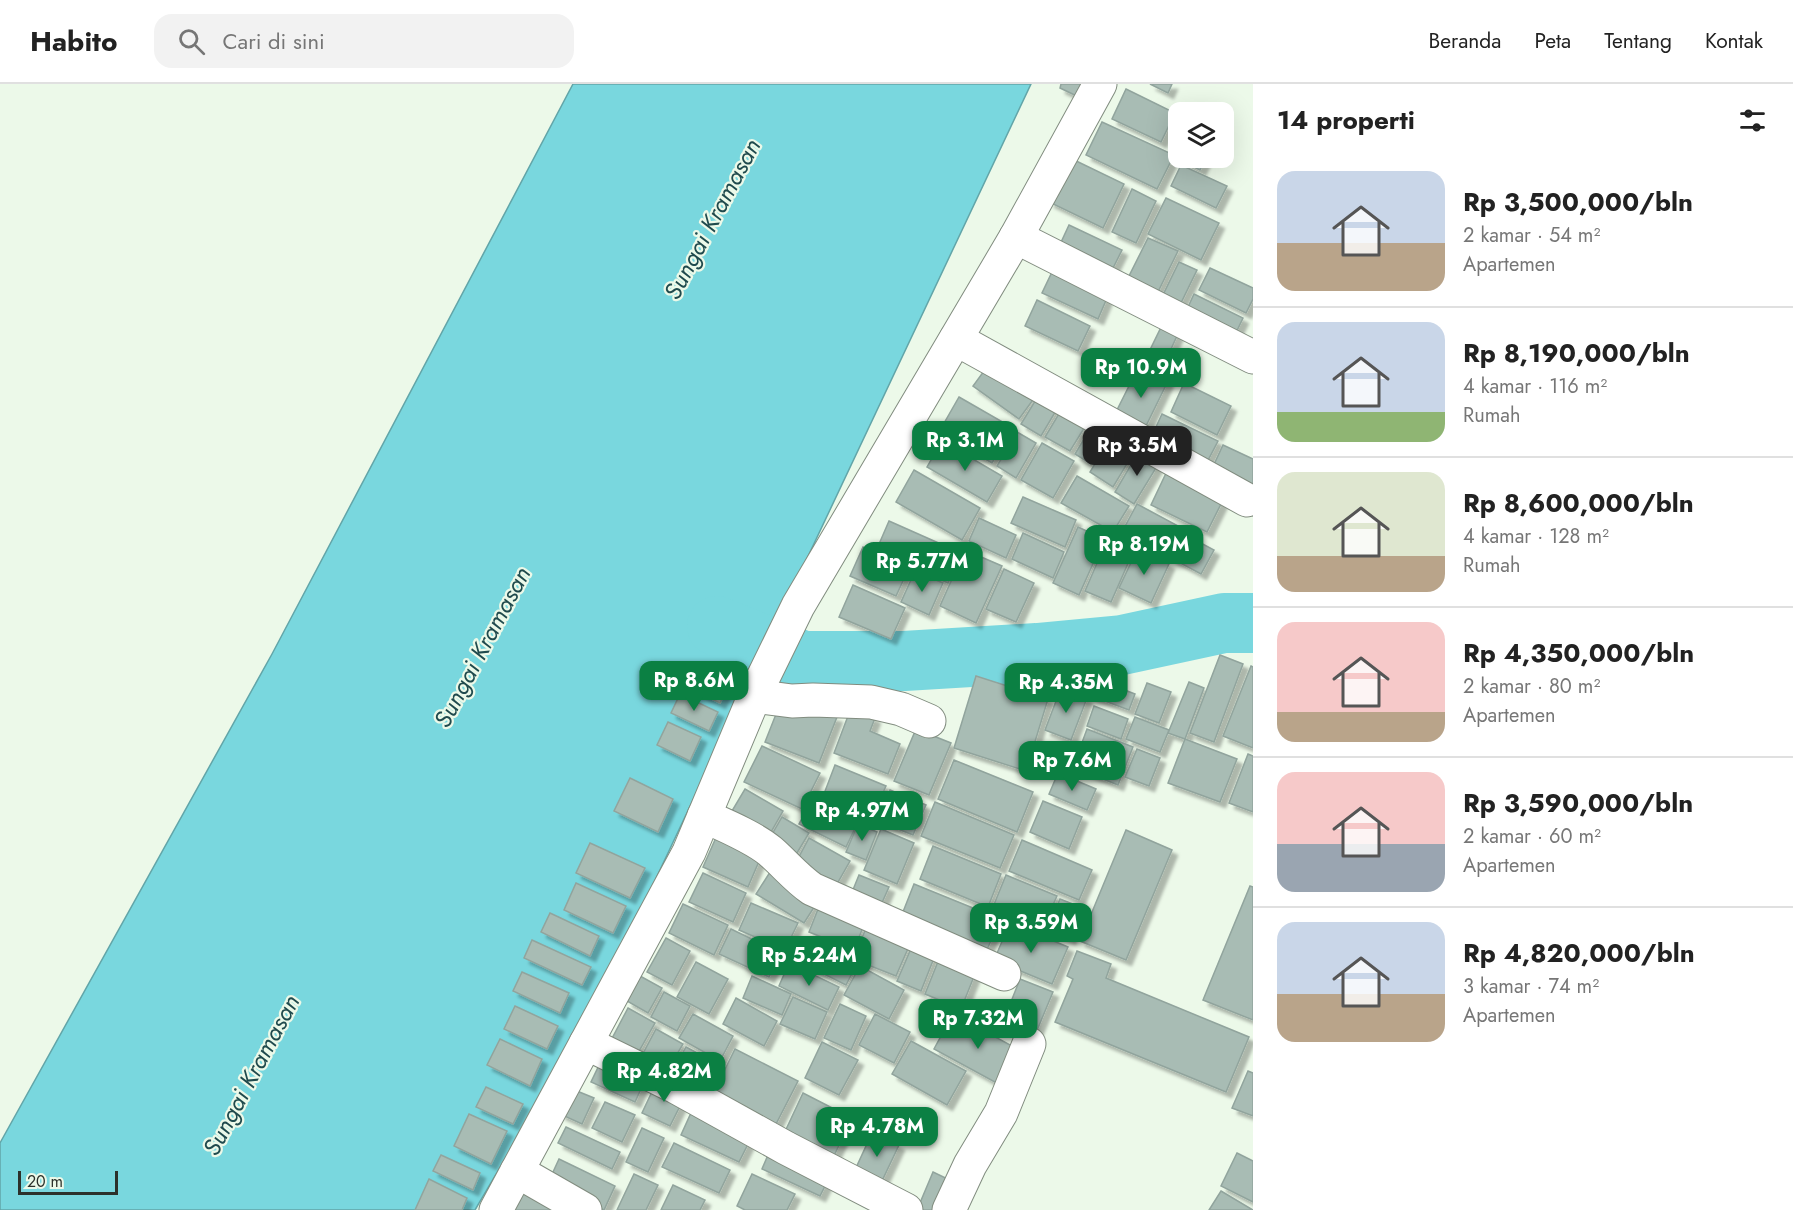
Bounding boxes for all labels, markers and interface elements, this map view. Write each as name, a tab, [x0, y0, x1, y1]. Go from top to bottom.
search box	[154, 14, 574, 68]
text: Habito	[30, 21, 118, 62]
icon: search	[175, 25, 208, 58]
text: Cari di sini	[223, 25, 325, 57]
text: Beranda	[1428, 26, 1501, 56]
text: Peta	[1534, 26, 1571, 56]
text: Tentang	[1604, 26, 1672, 56]
text: Kontak	[1705, 26, 1763, 56]
text: 14 properti	[1277, 101, 1415, 139]
map controls	[1168, 102, 1234, 168]
button: layers	[1168, 102, 1234, 168]
icon: filters	[1736, 104, 1769, 137]
water label: Sungai Kramasan	[655, 132, 769, 306]
text: Rp 3,500,000/bln	[1463, 183, 1693, 221]
icon: home	[1325, 195, 1397, 267]
text: 2 kamar · 54 m²	[1463, 221, 1600, 250]
text: Apartemen	[1463, 250, 1556, 279]
text: Rp 8,190,000/bln	[1463, 334, 1690, 372]
icon: home	[1325, 346, 1397, 418]
pin: Rp 10.9M	[1079, 348, 1203, 399]
text: Rp 10.9M	[1095, 353, 1187, 382]
text: 4 kamar · 116 m²	[1463, 372, 1607, 401]
text: Rumah	[1463, 401, 1520, 430]
pin: Rp 3.1M	[910, 421, 1020, 472]
text: Rp 3.1M	[926, 426, 1004, 455]
pin: Rp 3.5M	[1082, 426, 1192, 477]
text: Rp 3.5M	[1097, 431, 1177, 460]
text: Rp 8,600,000/bln	[1463, 484, 1694, 522]
icon: home	[1325, 496, 1397, 568]
text: 4 kamar · 128 m²	[1463, 522, 1609, 551]
pin: Rp 8.19M	[1082, 525, 1206, 576]
text: Rp 8.19M	[1098, 530, 1190, 559]
pin: Rp 5.77M	[860, 542, 984, 593]
text: Rp 5.77M	[876, 547, 968, 576]
text: Rumah	[1463, 551, 1520, 580]
water label: Sungai Kramasan	[425, 560, 539, 734]
text: Rp 4,350,000/bln	[1463, 634, 1694, 672]
icon: home	[1325, 646, 1397, 718]
pin: Rp 8.6M	[639, 661, 749, 712]
pin: Rp 4.35M	[1004, 663, 1128, 714]
text: Rp 8.6M	[653, 666, 735, 695]
text: Rp 4.35M	[1019, 668, 1113, 697]
text: 2 kamar · 80 m²	[1463, 672, 1600, 701]
text: Apartemen	[1463, 701, 1556, 730]
pin: Rp 7.6M	[1017, 741, 1127, 792]
text: Rp 7.6M	[1033, 746, 1111, 775]
text: Rp 3,590,000/bln	[1463, 784, 1693, 822]
pin: Rp 4.97M	[800, 791, 924, 842]
text: Rp 4.97M	[815, 796, 909, 825]
icon: home	[1325, 796, 1397, 868]
text: 2 kamar · 60 m²	[1463, 822, 1601, 851]
text: Apartemen	[1463, 851, 1556, 880]
pin: Rp 3.59M	[969, 903, 1093, 954]
text: Rp 3.59M	[984, 908, 1078, 937]
text: Rp 4,820,000/bln	[1463, 934, 1695, 972]
pin: Rp 5.24M	[747, 936, 871, 987]
text: Rp 5.24M	[761, 941, 857, 970]
icon: home	[1325, 946, 1397, 1018]
text: 3 kamar · 74 m²	[1463, 972, 1599, 1001]
water label: Sungai Kramasan	[194, 988, 308, 1162]
pin: Rp 7.32M	[916, 999, 1040, 1050]
text: Apartemen	[1463, 1001, 1556, 1030]
text: Rp 7.32M	[932, 1004, 1024, 1033]
pin: Rp 4.82M	[602, 1052, 726, 1103]
text: Rp 4.82M	[616, 1057, 712, 1086]
pin: Rp 4.78M	[815, 1107, 939, 1158]
text: Rp 4.78M	[830, 1112, 924, 1141]
scale bar	[18, 1168, 118, 1196]
text: 20 m	[27, 1170, 63, 1193]

